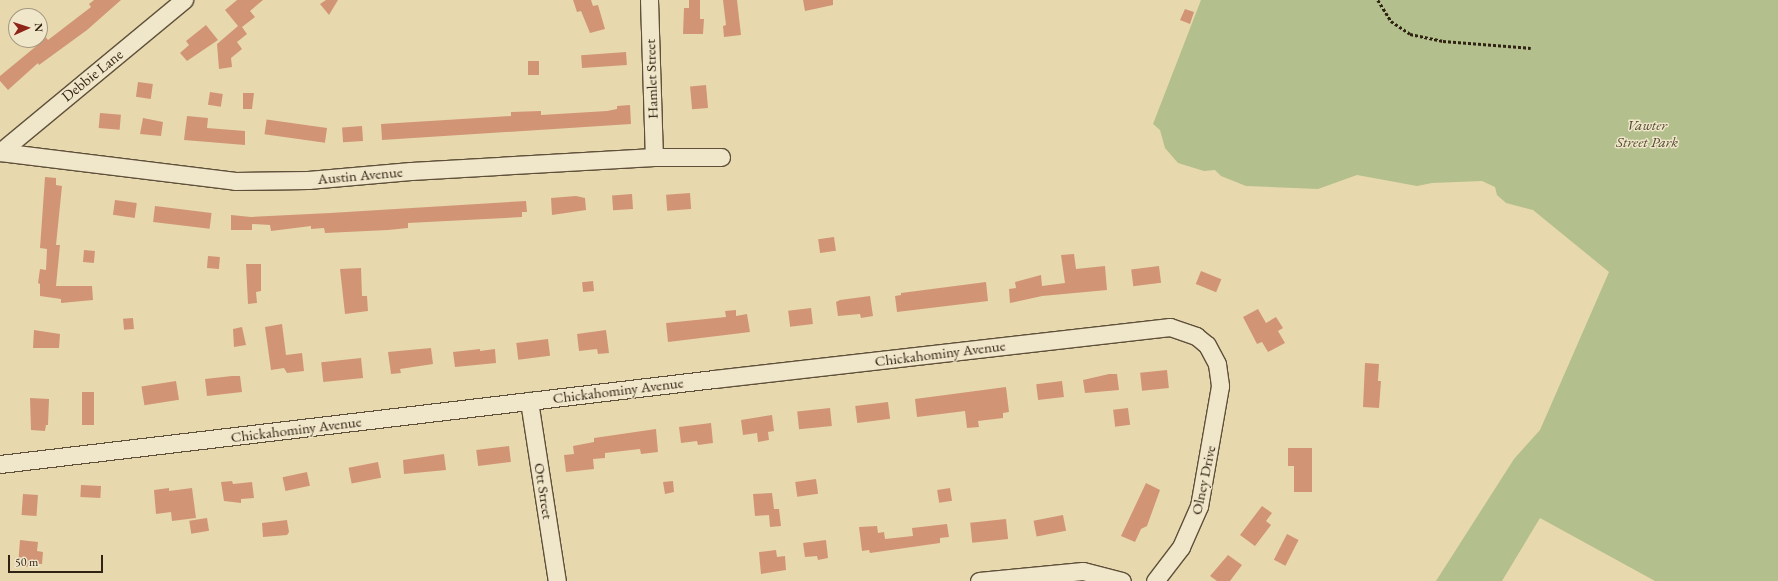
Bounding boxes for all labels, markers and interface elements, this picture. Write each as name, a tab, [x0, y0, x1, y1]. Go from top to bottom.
north arrow	[8, 8, 48, 48]
text: N	[32, 23, 46, 32]
street label: Hamlet Street	[641, 39, 661, 119]
street label: Debbie Lane	[58, 45, 126, 105]
park label: Vawter Street Park	[1616, 115, 1678, 150]
street label: Austin Avenue	[317, 162, 403, 188]
street label: Chickahominy Avenue	[874, 336, 1006, 370]
street label: Chickahominy Avenue	[552, 373, 684, 407]
street label: Chickahominy Avenue	[230, 412, 362, 446]
street label: Olney Drive	[1187, 444, 1219, 516]
street label: Ott Street	[531, 462, 557, 520]
scale bar	[10, 547, 105, 573]
text: 50 m	[15, 554, 38, 570]

